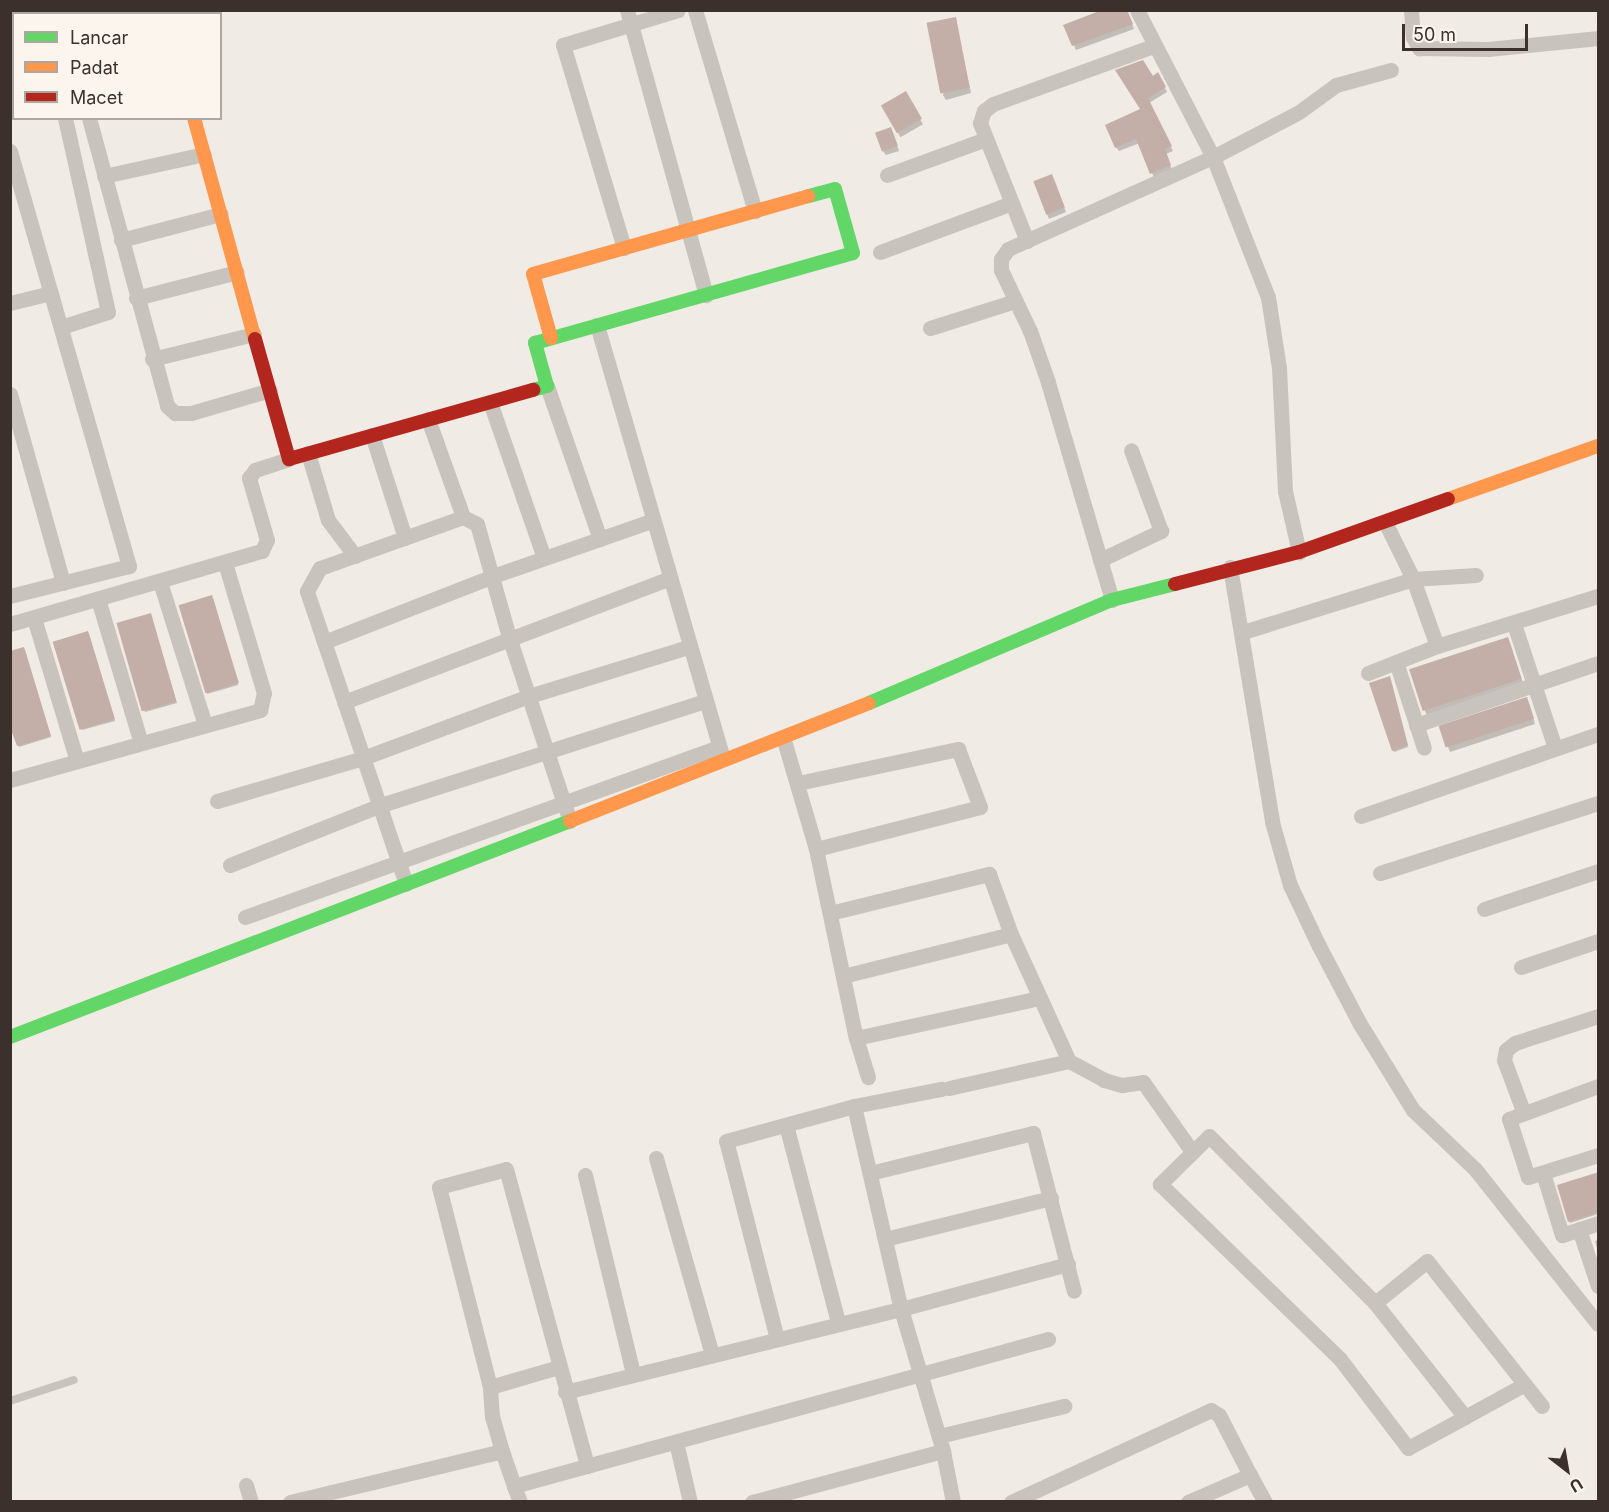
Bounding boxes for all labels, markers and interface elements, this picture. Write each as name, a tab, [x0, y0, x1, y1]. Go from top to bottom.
legend	[12, 12, 222, 120]
scale bar	[1405, 12, 1531, 50]
text: 50 m	[1413, 24, 1456, 45]
text: Lancar	[70, 27, 128, 48]
text: Padat	[70, 57, 119, 78]
text: Macet	[70, 87, 123, 108]
north arrow	[1537, 1440, 1597, 1500]
text: U	[1566, 1474, 1586, 1497]

